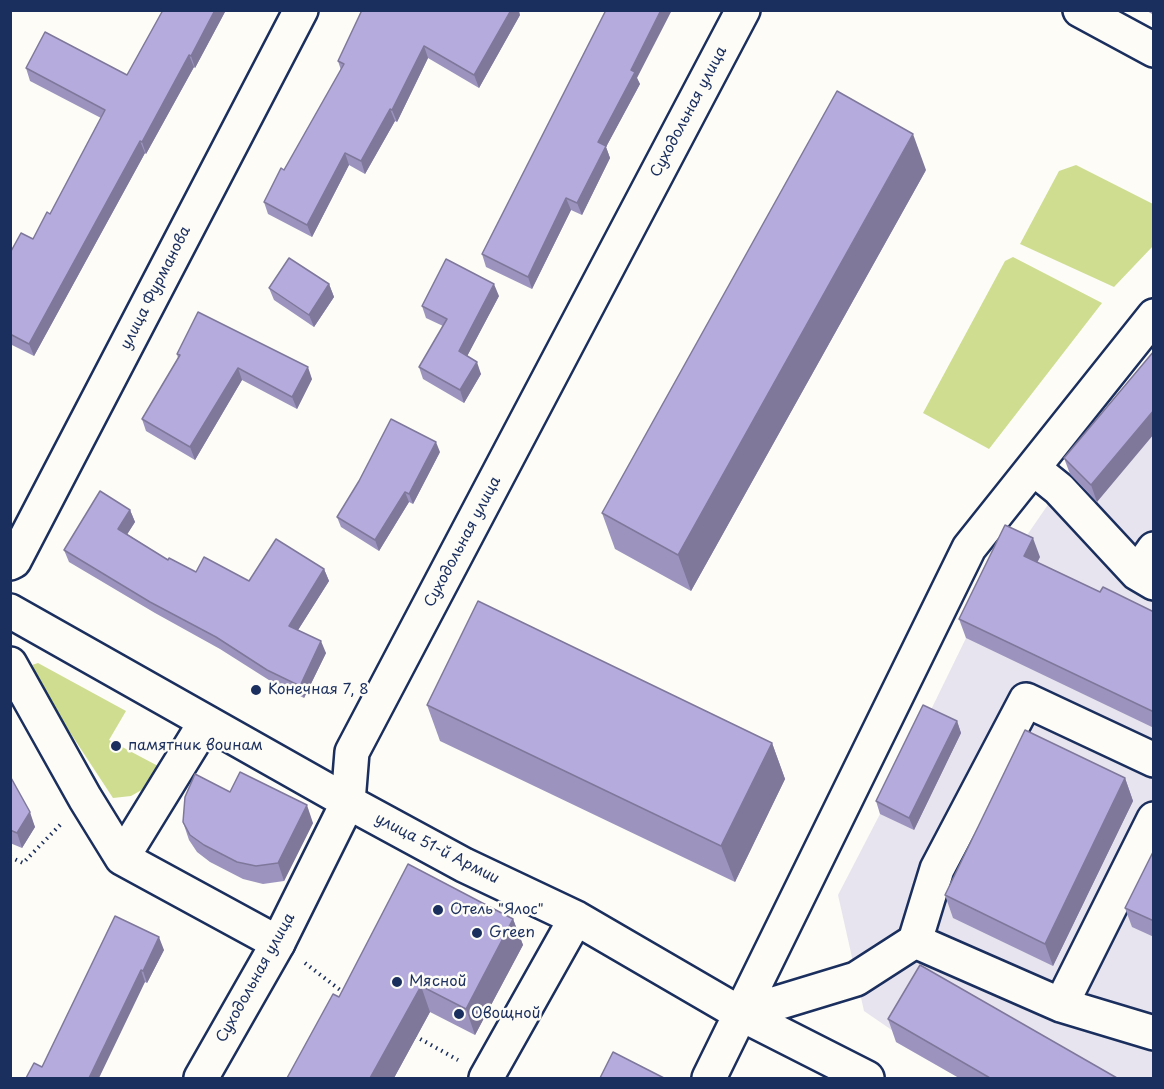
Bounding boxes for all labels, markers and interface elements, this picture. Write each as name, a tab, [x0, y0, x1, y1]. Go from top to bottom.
street label: Суходольная улица	[647, 44, 731, 180]
street label: улица Фурманова	[117, 223, 195, 353]
street label: Суходольная улица	[421, 474, 505, 610]
place label: Конечная 7, 8	[268, 681, 369, 699]
marker: Конечная 7, 8	[249, 683, 263, 697]
place label: памятник воинам	[128, 737, 263, 755]
marker: памятник воинам	[109, 739, 123, 753]
street label: улица 51-й Армии	[372, 810, 502, 888]
place label: Отель "Ялос"	[450, 901, 544, 919]
marker: Отель "Ялос"	[431, 903, 445, 917]
street label: Суходольная улица	[213, 910, 299, 1046]
place label: Green	[489, 924, 535, 942]
marker: Green	[470, 926, 484, 940]
place label: Мясной	[409, 973, 467, 991]
marker: Мясной	[390, 975, 404, 989]
place label: Овощной	[471, 1005, 540, 1023]
marker: Овощной	[452, 1007, 466, 1021]

